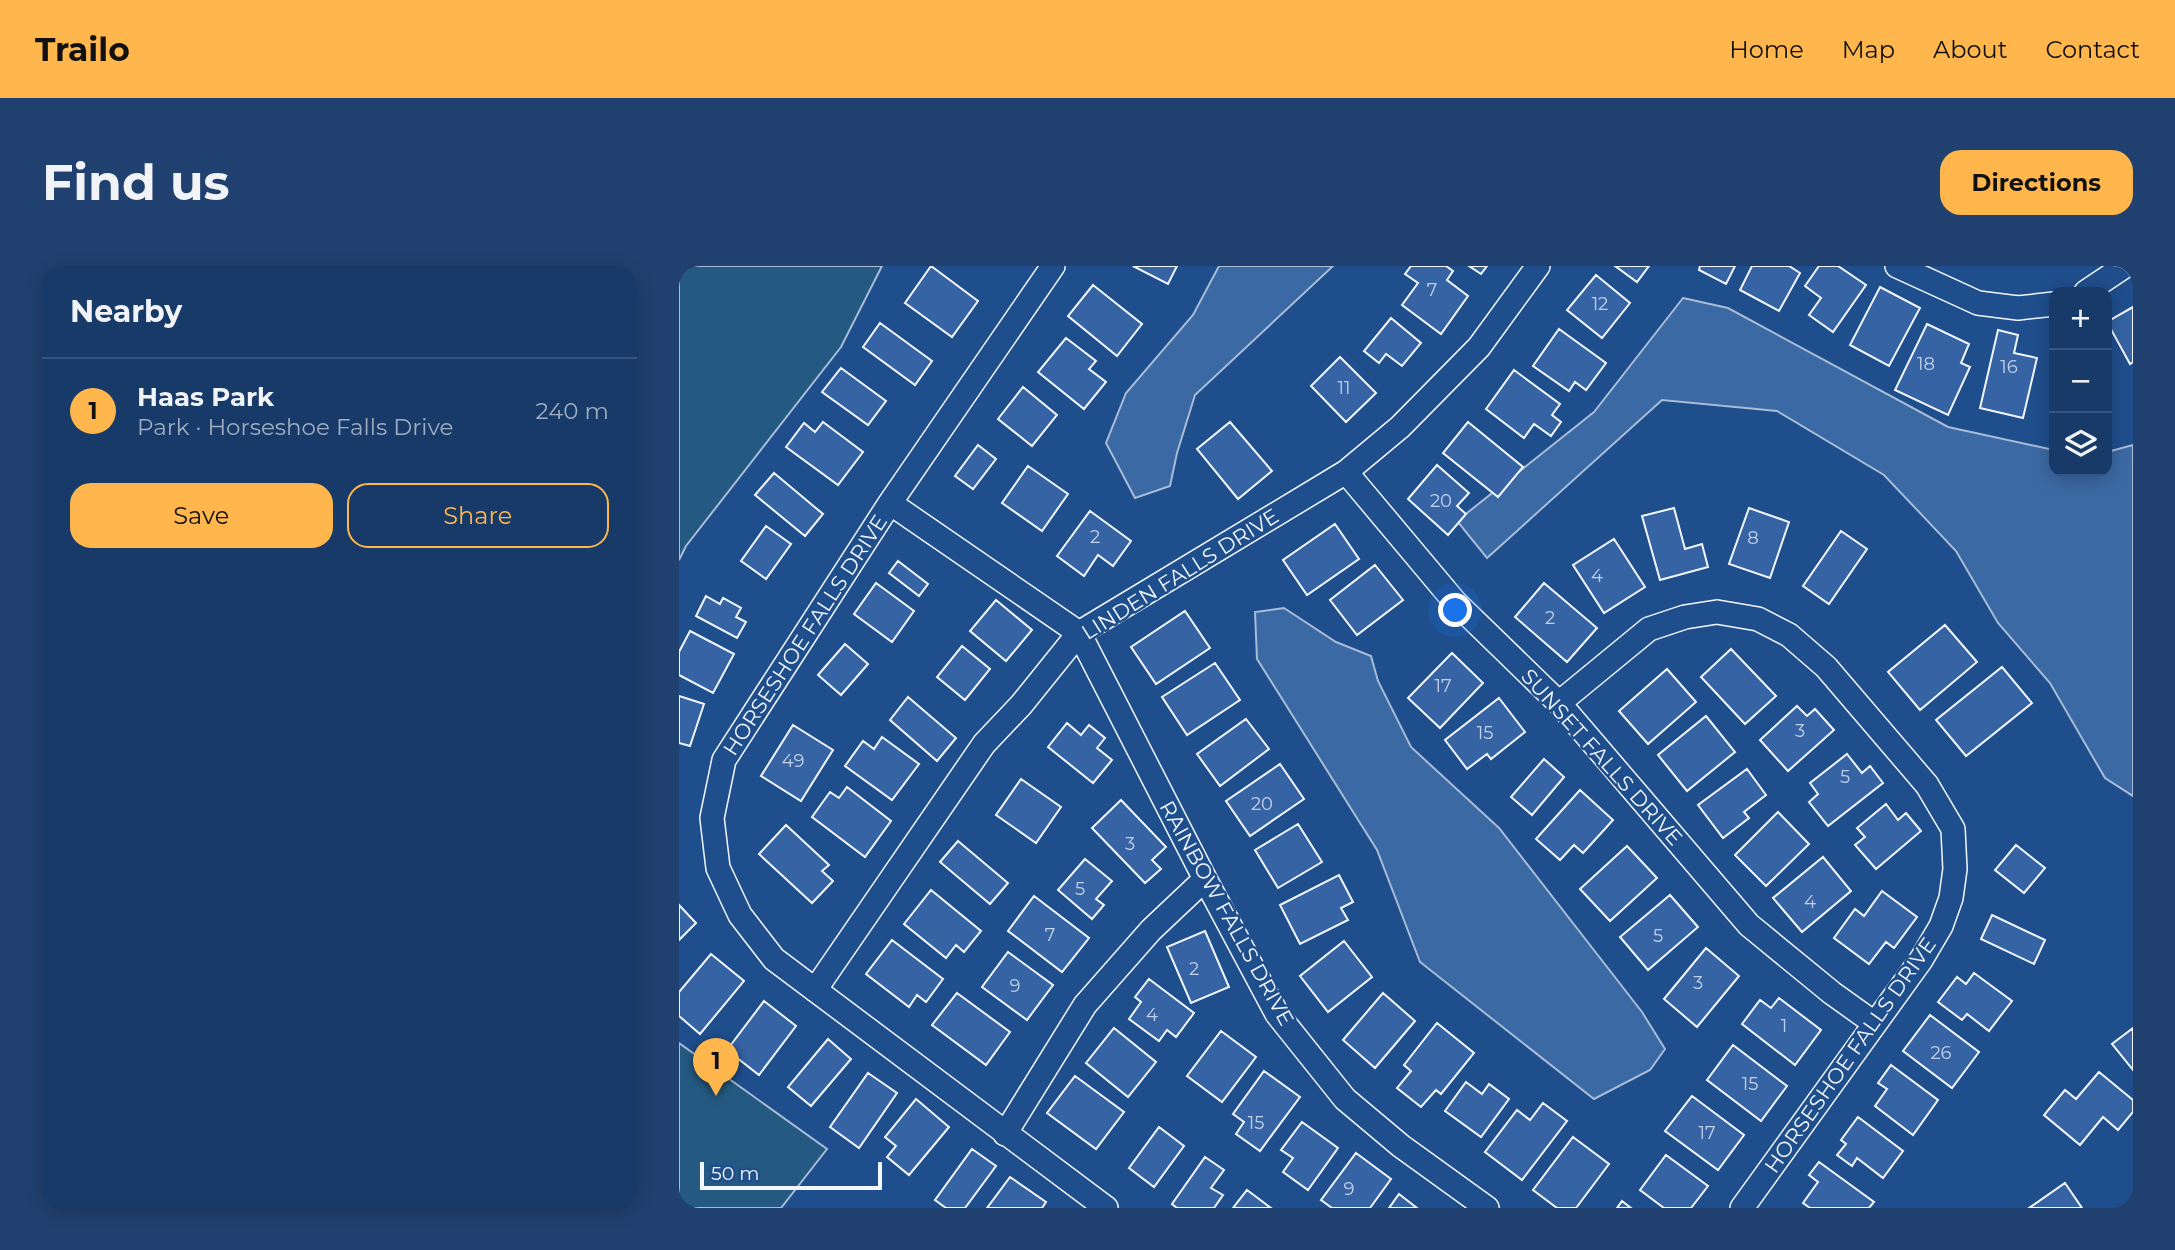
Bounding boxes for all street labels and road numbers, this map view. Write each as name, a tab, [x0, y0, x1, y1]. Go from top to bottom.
street label: LINDEN FALLS DRIVE	[1077, 503, 1283, 645]
street label: HORSESHOE FALLS DRIVE	[718, 510, 892, 760]
street label: SUNSET FALLS DRIVE	[1516, 664, 1688, 850]
street label: RAINBOW FALLS DRIVE	[1155, 796, 1299, 1030]
street label: HORSESHOE FALLS DRIVE	[1759, 932, 1941, 1178]

